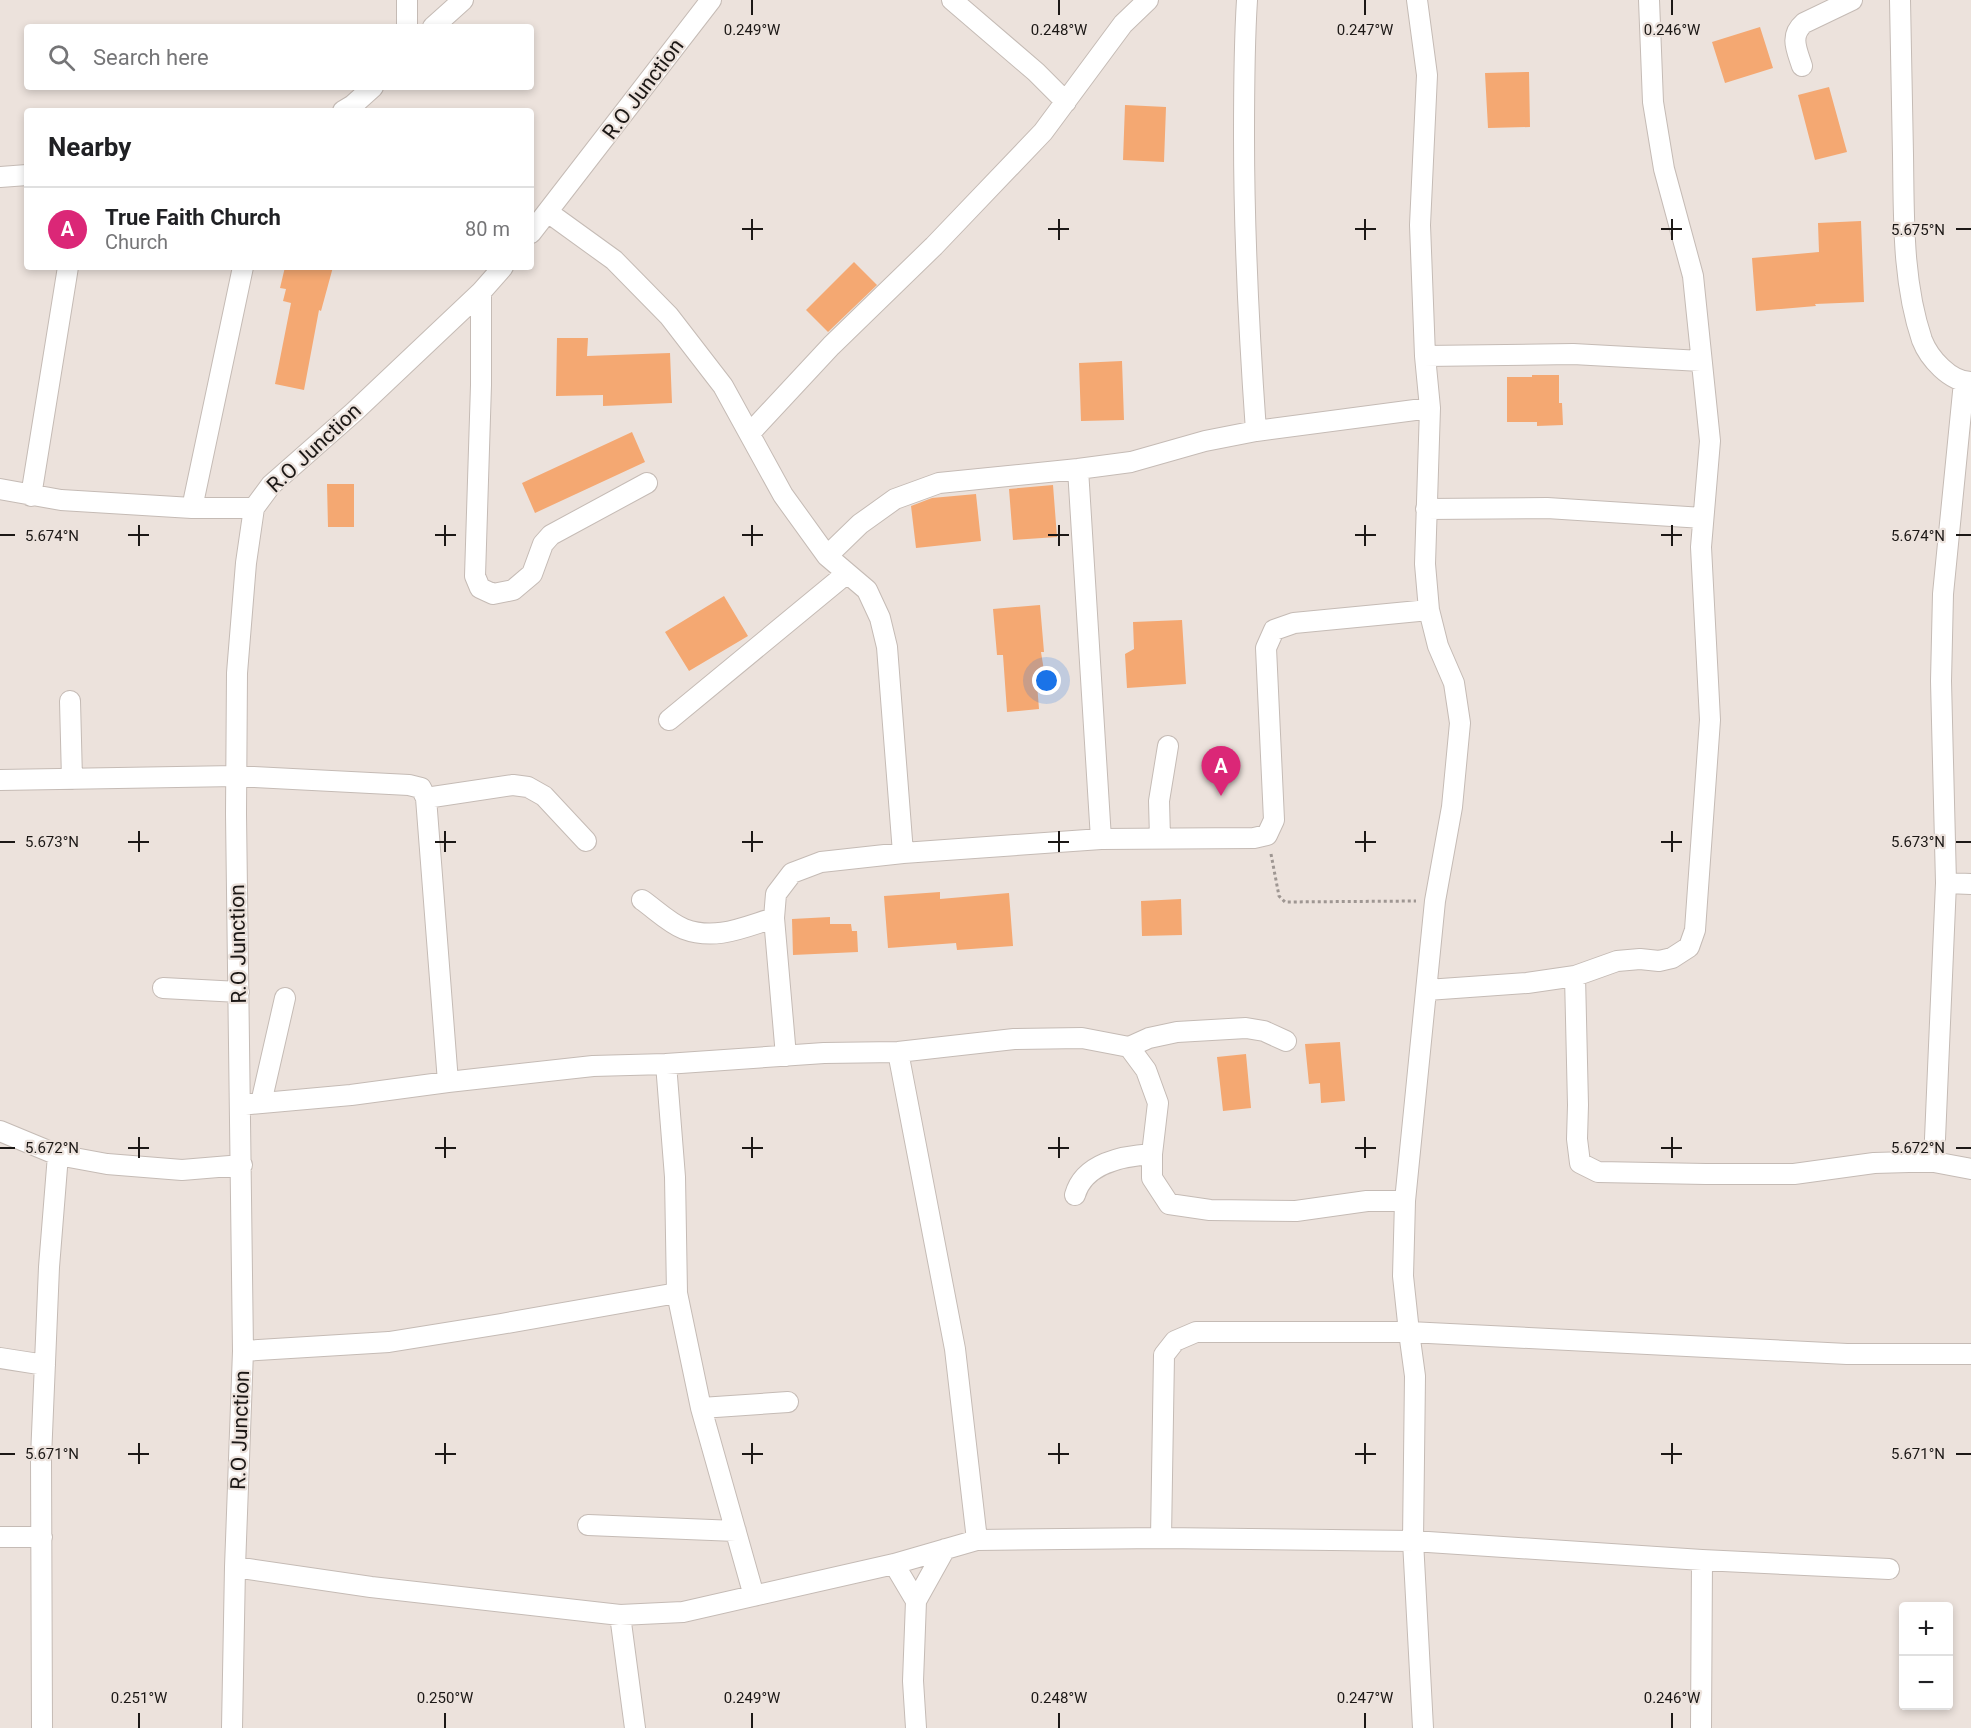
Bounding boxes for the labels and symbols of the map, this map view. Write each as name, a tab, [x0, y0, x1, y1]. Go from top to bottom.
text: 0.249°W	[724, 21, 780, 39]
text: 0.248°W	[1031, 21, 1087, 39]
text: 0.247°W	[1337, 21, 1393, 39]
text: 0.246°W	[1644, 21, 1700, 39]
street label: R.O Junction	[597, 34, 689, 144]
text: 5.675°N	[1891, 221, 1945, 239]
street label: R.O Junction	[262, 398, 366, 498]
text: 5.674°N	[25, 527, 79, 545]
text: 5.674°N	[1891, 527, 1945, 545]
your location	[1032, 666, 1061, 695]
pin: A	[1202, 746, 1240, 796]
text: 5.673°N	[25, 833, 79, 851]
text: 5.673°N	[1891, 833, 1945, 851]
street label: R.O Junction	[225, 884, 251, 1004]
text: 5.672°N	[25, 1139, 79, 1157]
text: 5.672°N	[1891, 1139, 1945, 1157]
street label: R.O Junction	[226, 1370, 254, 1490]
text: 5.671°N	[25, 1445, 79, 1463]
text: 5.671°N	[1891, 1445, 1945, 1463]
text: 0.251°W	[111, 1689, 167, 1707]
text: 0.250°W	[417, 1689, 473, 1707]
text: 0.249°W	[724, 1689, 780, 1707]
text: 0.248°W	[1031, 1689, 1087, 1707]
text: 0.247°W	[1337, 1689, 1393, 1707]
text: 0.246°W	[1644, 1689, 1700, 1707]

